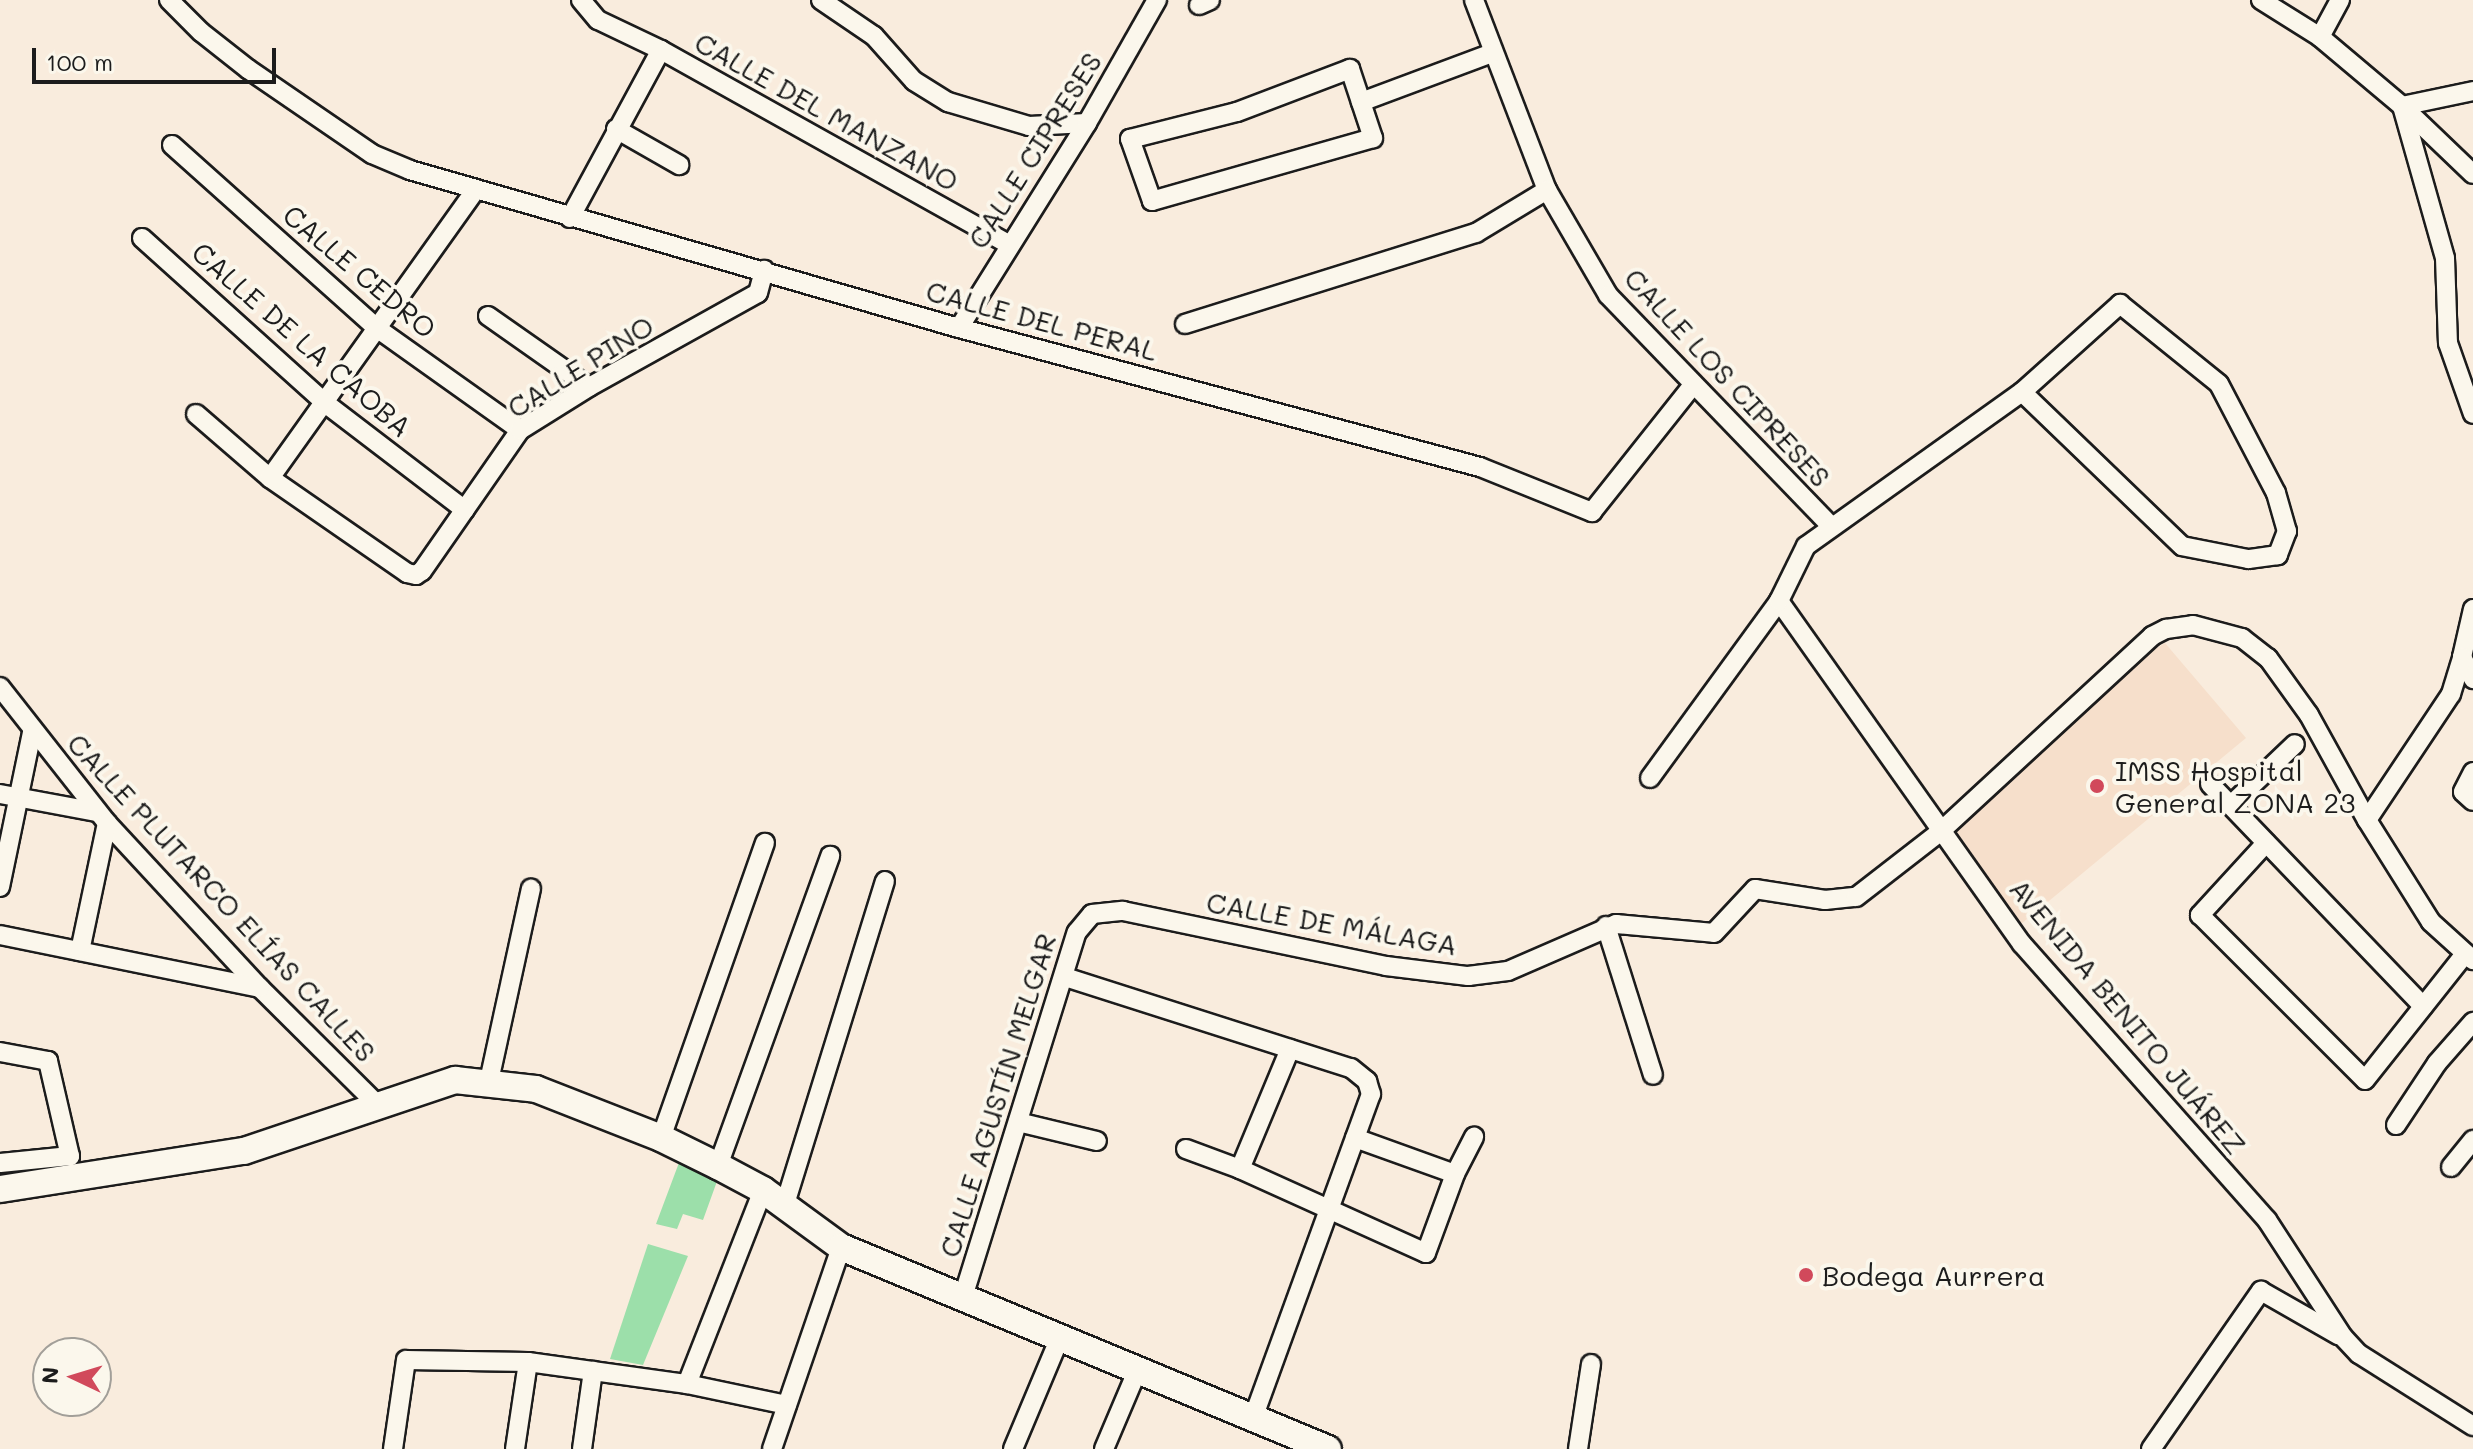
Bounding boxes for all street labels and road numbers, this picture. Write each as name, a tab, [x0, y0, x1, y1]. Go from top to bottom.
street label: CALLE DEL MANZANO	[689, 25, 965, 197]
street label: CALLE CIPRESES	[960, 46, 1108, 254]
street label: CALLE CEDRO	[277, 197, 443, 345]
street label: CALLE DE LA CAOBA	[186, 235, 418, 443]
street label: CALLE LOS CIPRESES	[1618, 261, 1838, 493]
street label: CALLE DEL PERAL	[923, 273, 1161, 367]
street label: CALLE PINO	[501, 308, 659, 424]
street label: CALLE PLUTARCO ELÍAS CALLES	[61, 726, 383, 1068]
street label: AVENIDA BENITO JUÁREZ	[2003, 871, 2253, 1161]
street label: CALLE DE MÁLAGA	[1204, 884, 1460, 962]
street label: CALLE AGUSTÍN MELGAR	[932, 929, 1062, 1261]

